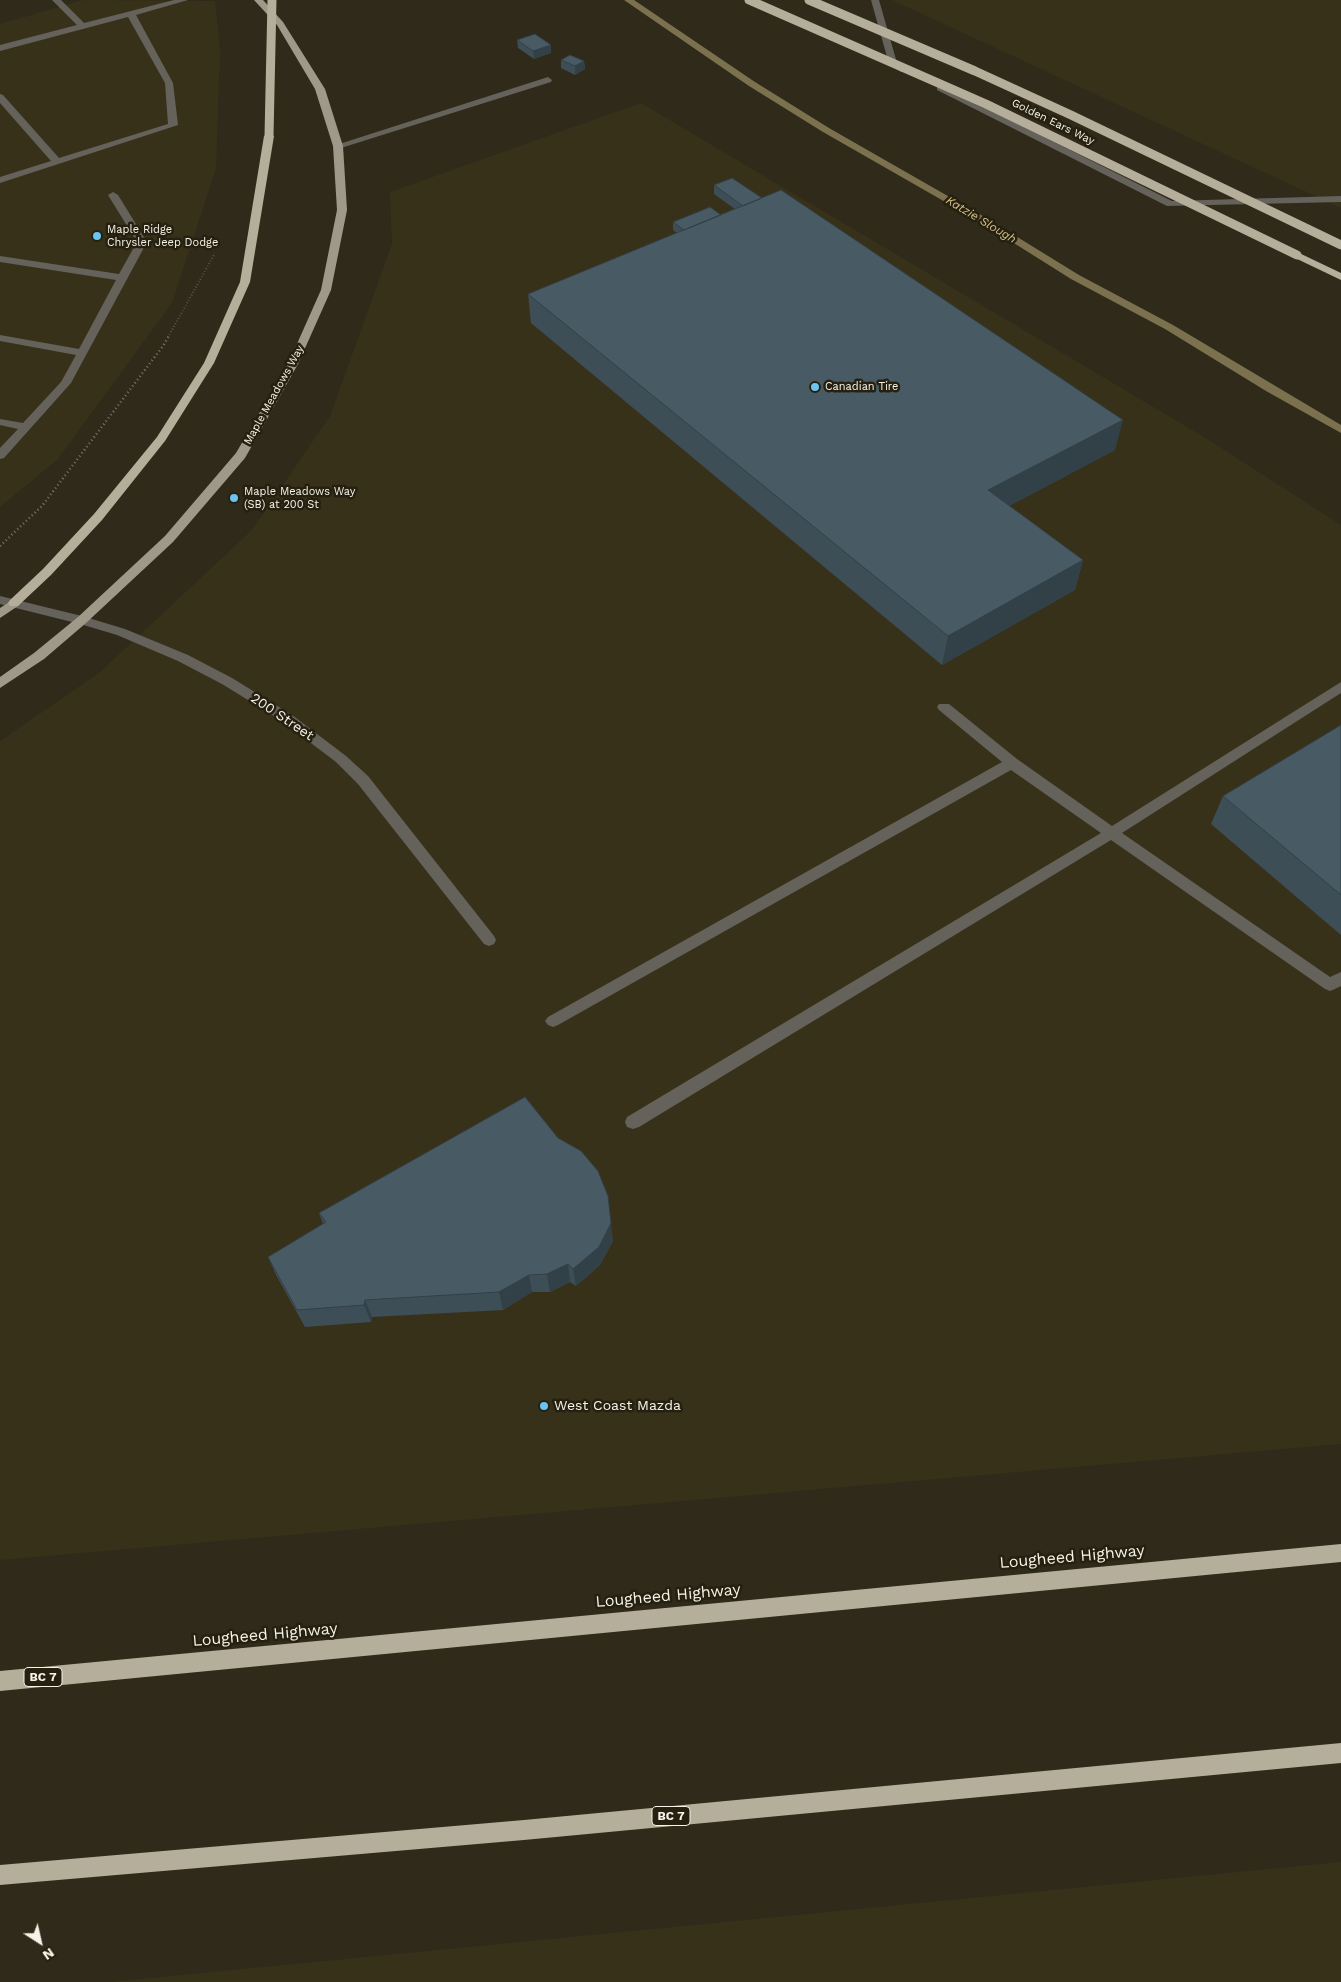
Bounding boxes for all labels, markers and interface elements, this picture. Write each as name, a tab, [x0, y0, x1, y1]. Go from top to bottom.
street label: Golden Ears Way	[1009, 96, 1097, 148]
water label: Katzie Slough	[943, 193, 1019, 247]
place label: Maple Ridge Chrysler Jeep Dodge	[107, 223, 218, 249]
marker: Maple Ridge Chrysler Jeep Dodge	[91, 230, 103, 242]
street label: Maple Meadows Way	[241, 343, 307, 447]
place label: Canadian Tire	[825, 380, 898, 394]
marker: Canadian Tire	[809, 381, 821, 393]
place label: Maple Meadows Way (SB) at 200 St	[244, 485, 355, 511]
marker: Maple Meadows Way (SB) at 200 St	[228, 492, 240, 504]
street label: 200 Street	[247, 690, 317, 744]
place label: West Coast Mazda	[554, 1398, 681, 1414]
marker: West Coast Mazda	[538, 1400, 550, 1412]
street label: Lougheed Highway	[999, 1541, 1145, 1573]
street label: Lougheed Highway	[595, 1580, 741, 1612]
street label: Lougheed Highway	[192, 1619, 338, 1651]
road number: BC 7	[24, 1668, 62, 1686]
road number: BC 7	[652, 1806, 690, 1825]
north arrow	[15, 1917, 65, 1967]
text: N	[40, 1945, 57, 1964]

